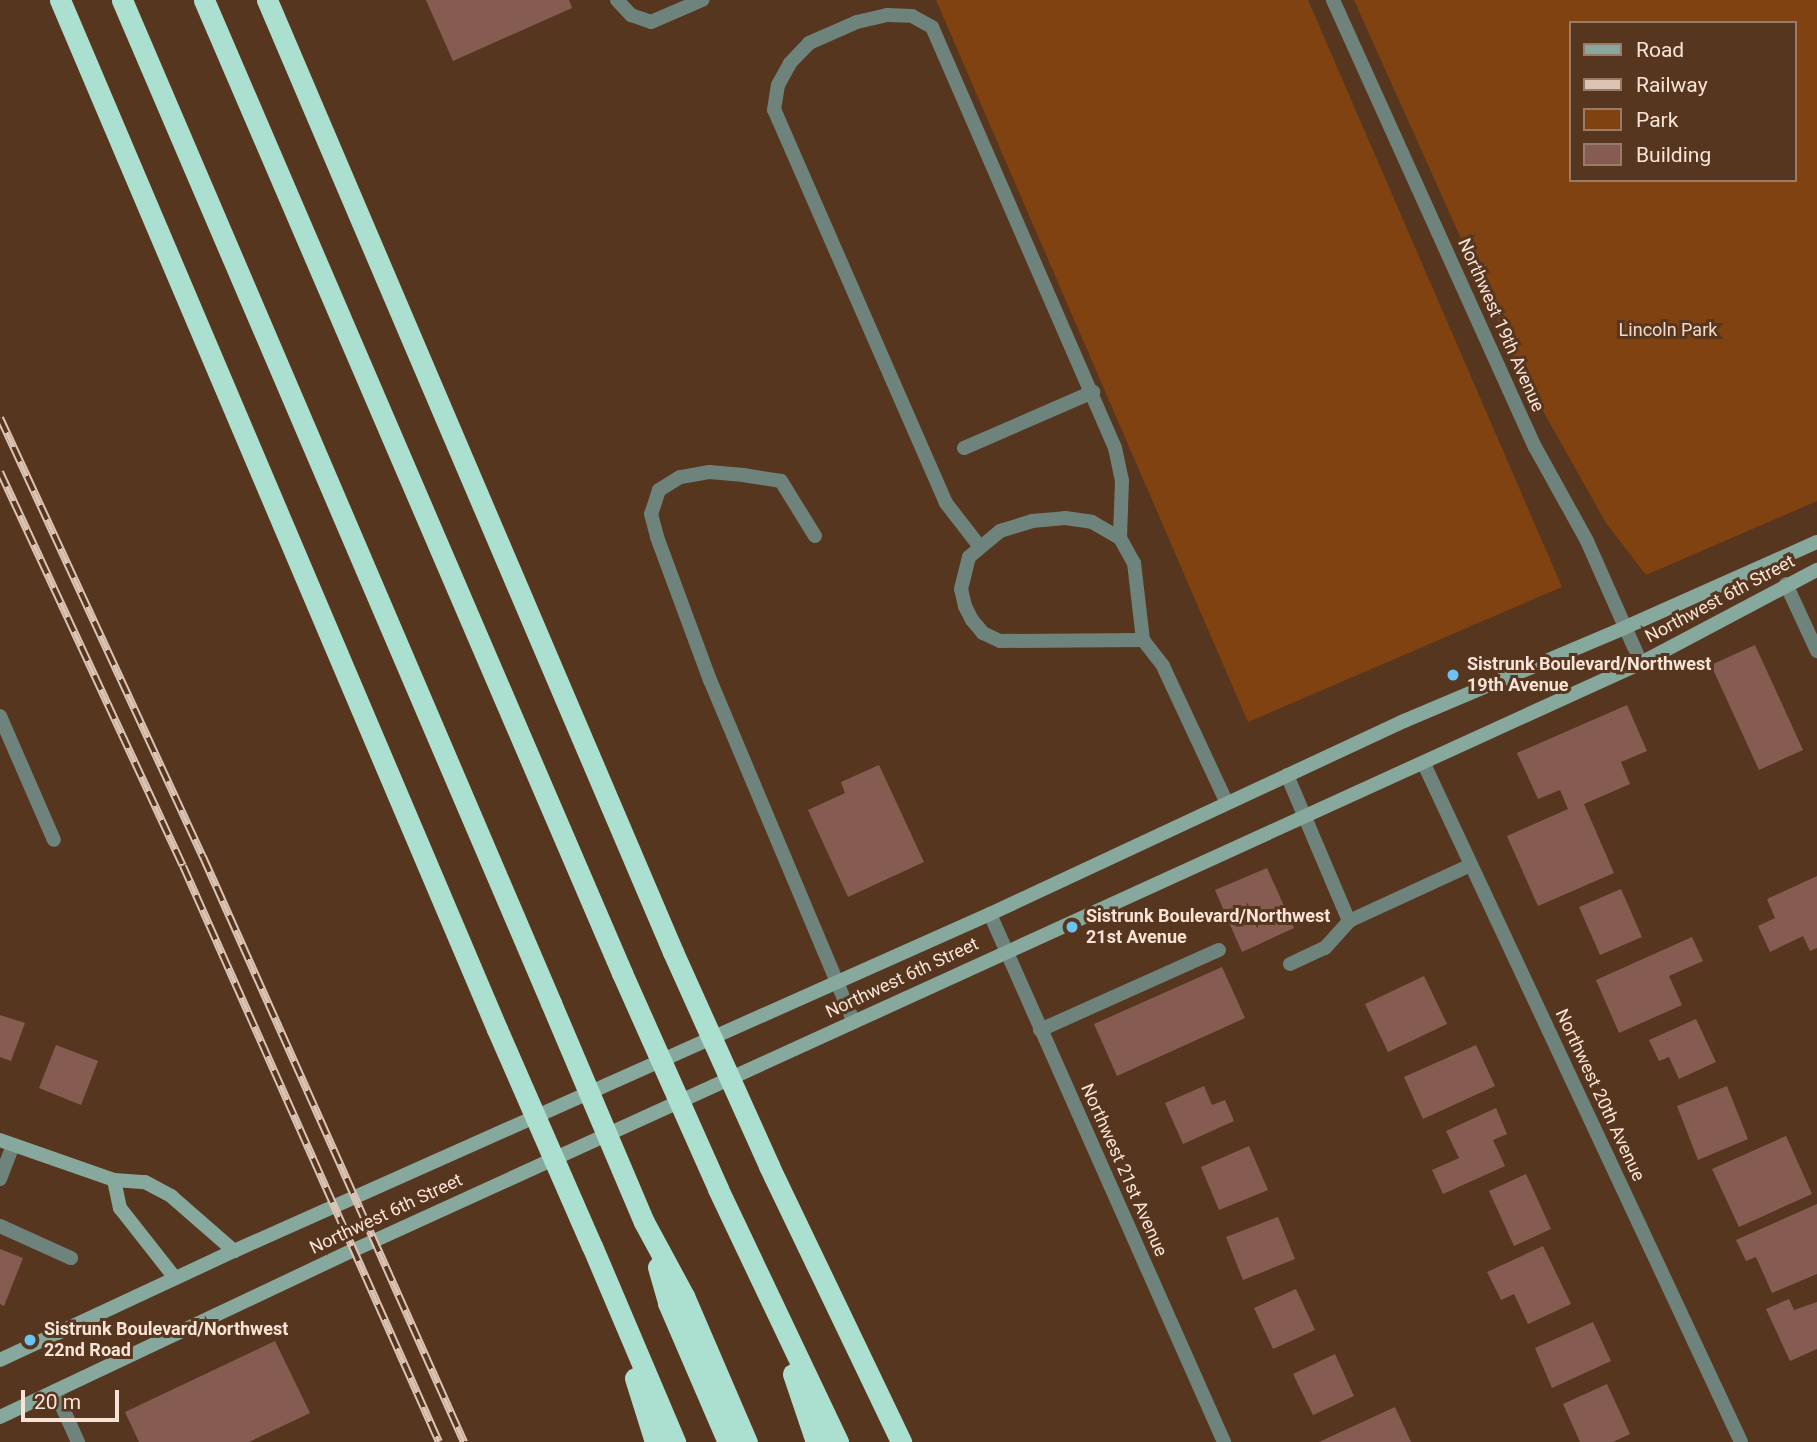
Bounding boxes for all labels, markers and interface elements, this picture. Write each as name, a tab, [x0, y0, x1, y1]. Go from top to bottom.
legend	[1568, 21, 1796, 182]
text: Road	[1636, 38, 1684, 62]
text: Railway	[1636, 73, 1708, 97]
text: Park	[1636, 108, 1678, 132]
text: Building	[1636, 143, 1711, 167]
street label: Northwest 19th Avenue	[1453, 235, 1549, 415]
park label: Lincoln Park	[1619, 319, 1717, 341]
street label: Northwest 6th Street	[1642, 550, 1798, 648]
place label: Sistrunk Boulevard/Northwest 19th Avenue	[1467, 654, 1711, 696]
marker: Sistrunk Boulevard/Northwest 19th Avenue	[1445, 667, 1461, 683]
place label: Sistrunk Boulevard/Northwest 21st Avenue	[1086, 906, 1330, 948]
marker: Sistrunk Boulevard/Northwest 21st Avenue	[1064, 919, 1080, 935]
street label: Northwest 6th Street	[822, 933, 982, 1023]
street label: Northwest 20th Avenue	[1551, 1005, 1649, 1185]
street label: Northwest 21st Avenue	[1076, 1080, 1172, 1260]
street label: Northwest 6th Street	[306, 1169, 466, 1259]
place label: Sistrunk Boulevard/Northwest 22nd Road	[44, 1319, 288, 1362]
marker: Sistrunk Boulevard/Northwest 22nd Road	[22, 1332, 38, 1348]
scale bar	[24, 1376, 122, 1420]
text: 20 m	[34, 1390, 81, 1414]

